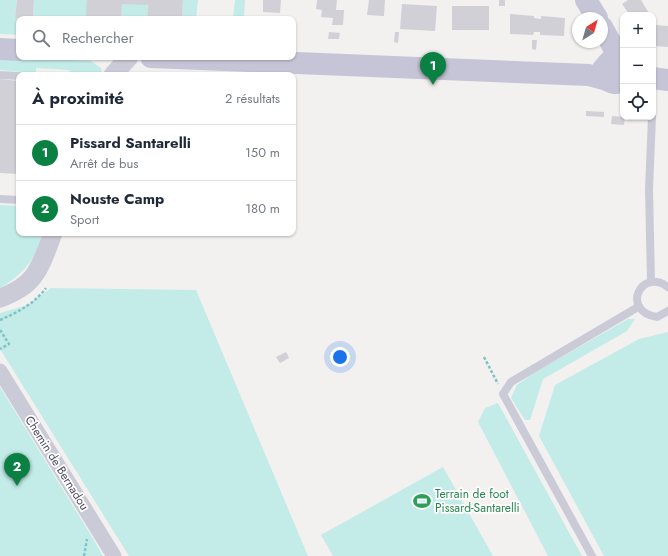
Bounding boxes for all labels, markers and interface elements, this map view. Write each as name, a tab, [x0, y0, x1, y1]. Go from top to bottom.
north arrow	[572, 12, 608, 48]
map controls	[620, 12, 656, 120]
button: +	[620, 12, 656, 48]
search box	[16, 16, 296, 60]
icon: search	[30, 27, 52, 49]
text: Rechercher	[62, 27, 134, 49]
button: −	[620, 48, 656, 84]
pin: 1	[420, 52, 446, 85]
button: locate	[620, 84, 656, 120]
text: À proximité	[32, 86, 124, 110]
text: 2 résultats	[225, 89, 280, 108]
text: Pissard Santarelli	[70, 132, 191, 154]
text: 1	[42, 143, 48, 162]
text: 150 m	[245, 143, 280, 162]
text: Arrêt de bus	[70, 154, 139, 173]
text: Nouste Camp	[70, 188, 164, 210]
text: 2	[41, 199, 49, 218]
text: 180 m	[245, 199, 280, 218]
text: Sport	[70, 210, 99, 229]
your location	[330, 347, 350, 367]
street label: Chemin de Bernadou	[21, 412, 93, 514]
pin: 2	[4, 453, 30, 486]
place label: Terrain de foot Pissard-Santarelli	[435, 485, 520, 517]
sports icon: Terrain de foot Pissard-Santarelli	[412, 491, 432, 511]

